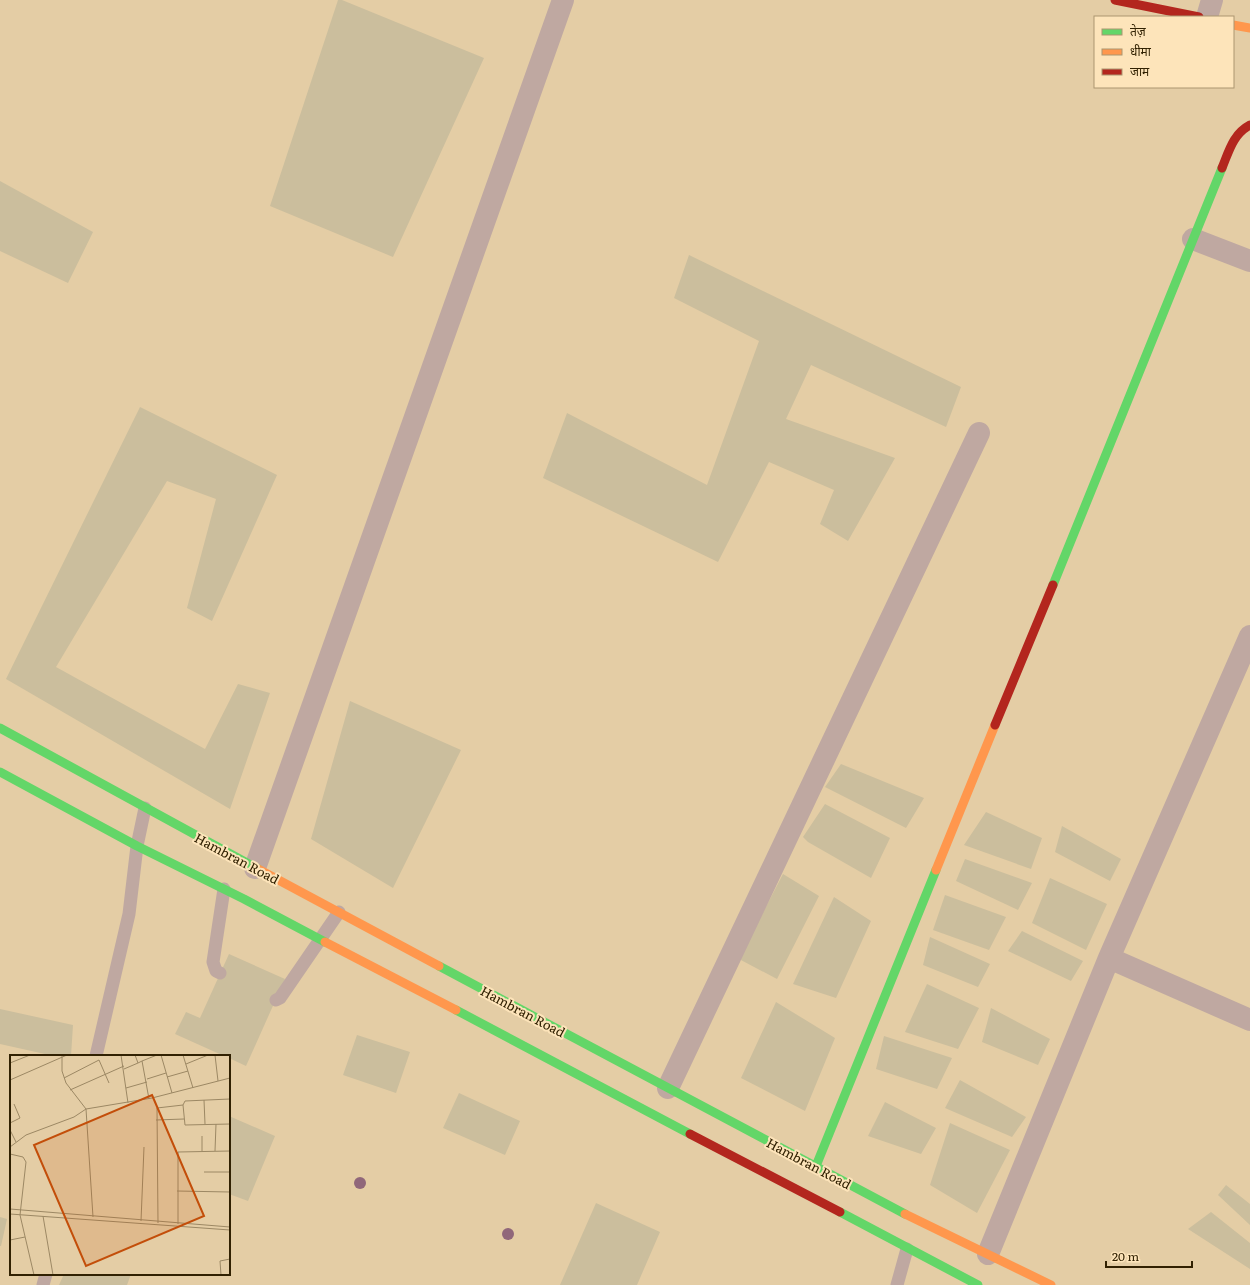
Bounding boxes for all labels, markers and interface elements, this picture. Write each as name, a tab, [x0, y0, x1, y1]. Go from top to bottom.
legend	[1094, 16, 1234, 88]
text: तेज़	[1130, 22, 1147, 40]
text: धीमा	[1130, 42, 1152, 60]
text: जाम	[1130, 62, 1150, 80]
street label: Hambran Road	[191, 828, 283, 888]
street label: Hambran Road	[477, 981, 569, 1041]
inset map	[10, 1055, 230, 1275]
street label: Hambran Road	[763, 1133, 855, 1193]
scale bar	[1106, 1243, 1192, 1269]
text: 20 m	[1112, 1247, 1139, 1265]

